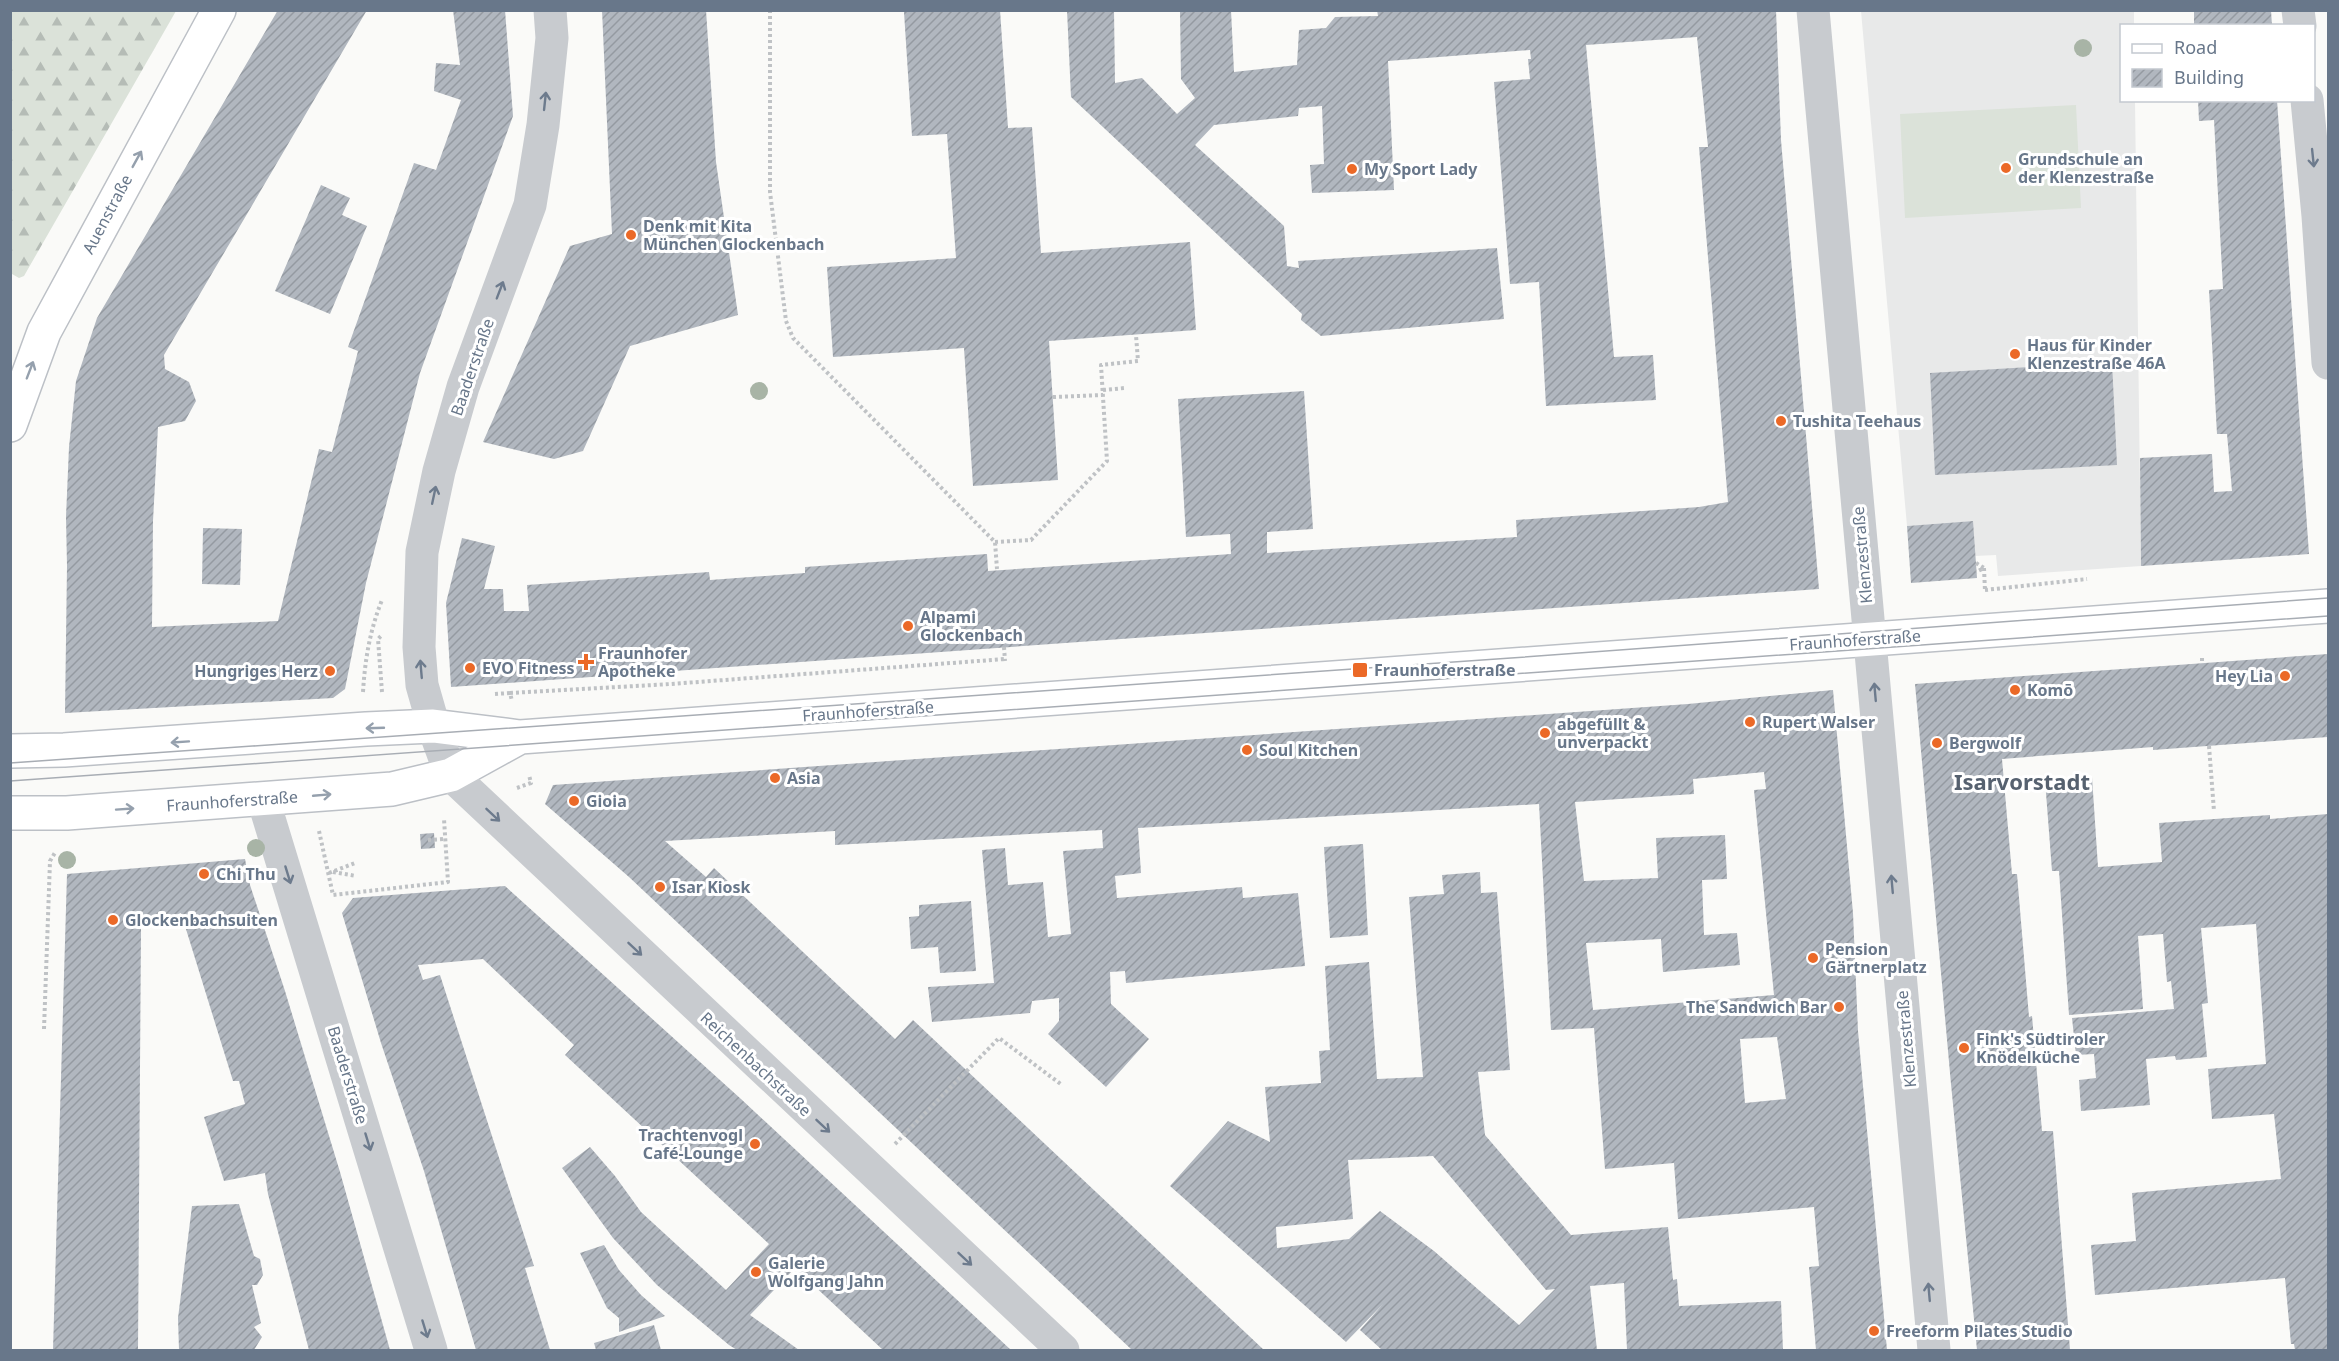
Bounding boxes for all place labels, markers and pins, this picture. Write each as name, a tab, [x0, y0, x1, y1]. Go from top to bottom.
place label: Grundschule an der Klenzestraße	[2018, 148, 2154, 188]
place label: My Sport Lady	[1364, 158, 1478, 180]
marker: Grundschule an der Klenzestraße	[1999, 161, 2013, 175]
marker: My Sport Lady	[1345, 162, 1359, 176]
place label: Denk mit Kita München Glockenbach	[643, 215, 825, 255]
marker: Denk mit Kita München Glockenbach	[624, 228, 638, 242]
place label: Haus für Kinder Klenzestraße 46A	[2027, 334, 2166, 374]
marker: Haus für Kinder Klenzestraße 46A	[2008, 347, 2022, 361]
place label: Tushita Teehaus	[1793, 410, 1921, 432]
marker: Tushita Teehaus	[1774, 414, 1788, 428]
place label: Alpami Glockenbach	[920, 606, 1023, 646]
marker: Alpami Glockenbach	[901, 619, 915, 633]
place label: Fraunhofer Apotheke	[598, 642, 687, 682]
marker: Fraunhofer Apotheke	[579, 655, 593, 669]
place label: EVO Fitness	[482, 657, 575, 679]
place label: Fraunhoferstraße	[1374, 659, 1516, 681]
place label: Hungriges Herz	[194, 660, 318, 682]
marker: EVO Fitness	[463, 661, 477, 675]
marker: Fraunhoferstraße	[1351, 661, 1369, 679]
marker: Hungriges Herz	[323, 664, 337, 678]
place label: Hey Lia	[2215, 665, 2273, 687]
marker: Hey Lia	[2278, 669, 2292, 683]
place label: Komō	[2027, 679, 2073, 701]
marker: Komō	[2008, 683, 2022, 697]
place label: Rupert Walser	[1762, 711, 1875, 733]
place label: abgefüllt & unverpackt	[1557, 713, 1649, 753]
marker: Rupert Walser	[1743, 715, 1757, 729]
marker: abgefüllt & unverpackt	[1538, 726, 1552, 740]
place label: Bergwolf	[1949, 732, 2022, 754]
marker: Bergwolf	[1930, 736, 1944, 750]
place label: Soul Kitchen	[1259, 739, 1358, 761]
marker: Soul Kitchen	[1240, 743, 1254, 757]
place label: Asia	[787, 767, 820, 789]
marker: Asia	[768, 771, 782, 785]
place label: Gioia	[586, 790, 627, 812]
marker: Gioia	[567, 794, 581, 808]
place label: Chi Thu	[216, 863, 276, 885]
marker: Chi Thu	[197, 867, 211, 881]
place label: Isar Kiosk	[672, 876, 751, 898]
marker: Isar Kiosk	[653, 880, 667, 894]
place label: Glockenbachsuiten	[125, 909, 278, 931]
marker: Glockenbachsuiten	[106, 913, 120, 927]
place label: Pension Gärtnerplatz	[1825, 938, 1927, 978]
marker: Pension Gärtnerplatz	[1806, 951, 1820, 965]
place label: The Sandwich Bar	[1686, 996, 1827, 1018]
marker: The Sandwich Bar	[1832, 1000, 1846, 1014]
place label: Fink's Südtiroler Knödelküche	[1976, 1028, 2105, 1068]
marker: Fink's Südtiroler Knödelküche	[1957, 1041, 1971, 1055]
place label: Trachtenvogl Café-Lounge	[639, 1124, 743, 1164]
marker: Trachtenvogl Café-Lounge	[748, 1137, 762, 1151]
place label: Galerie Wolfgang Jahn	[768, 1252, 884, 1292]
marker: Galerie Wolfgang Jahn	[749, 1265, 763, 1279]
place label: Freeform Pilates Studio	[1886, 1320, 2073, 1342]
marker: Freeform Pilates Studio	[1867, 1324, 1881, 1338]

